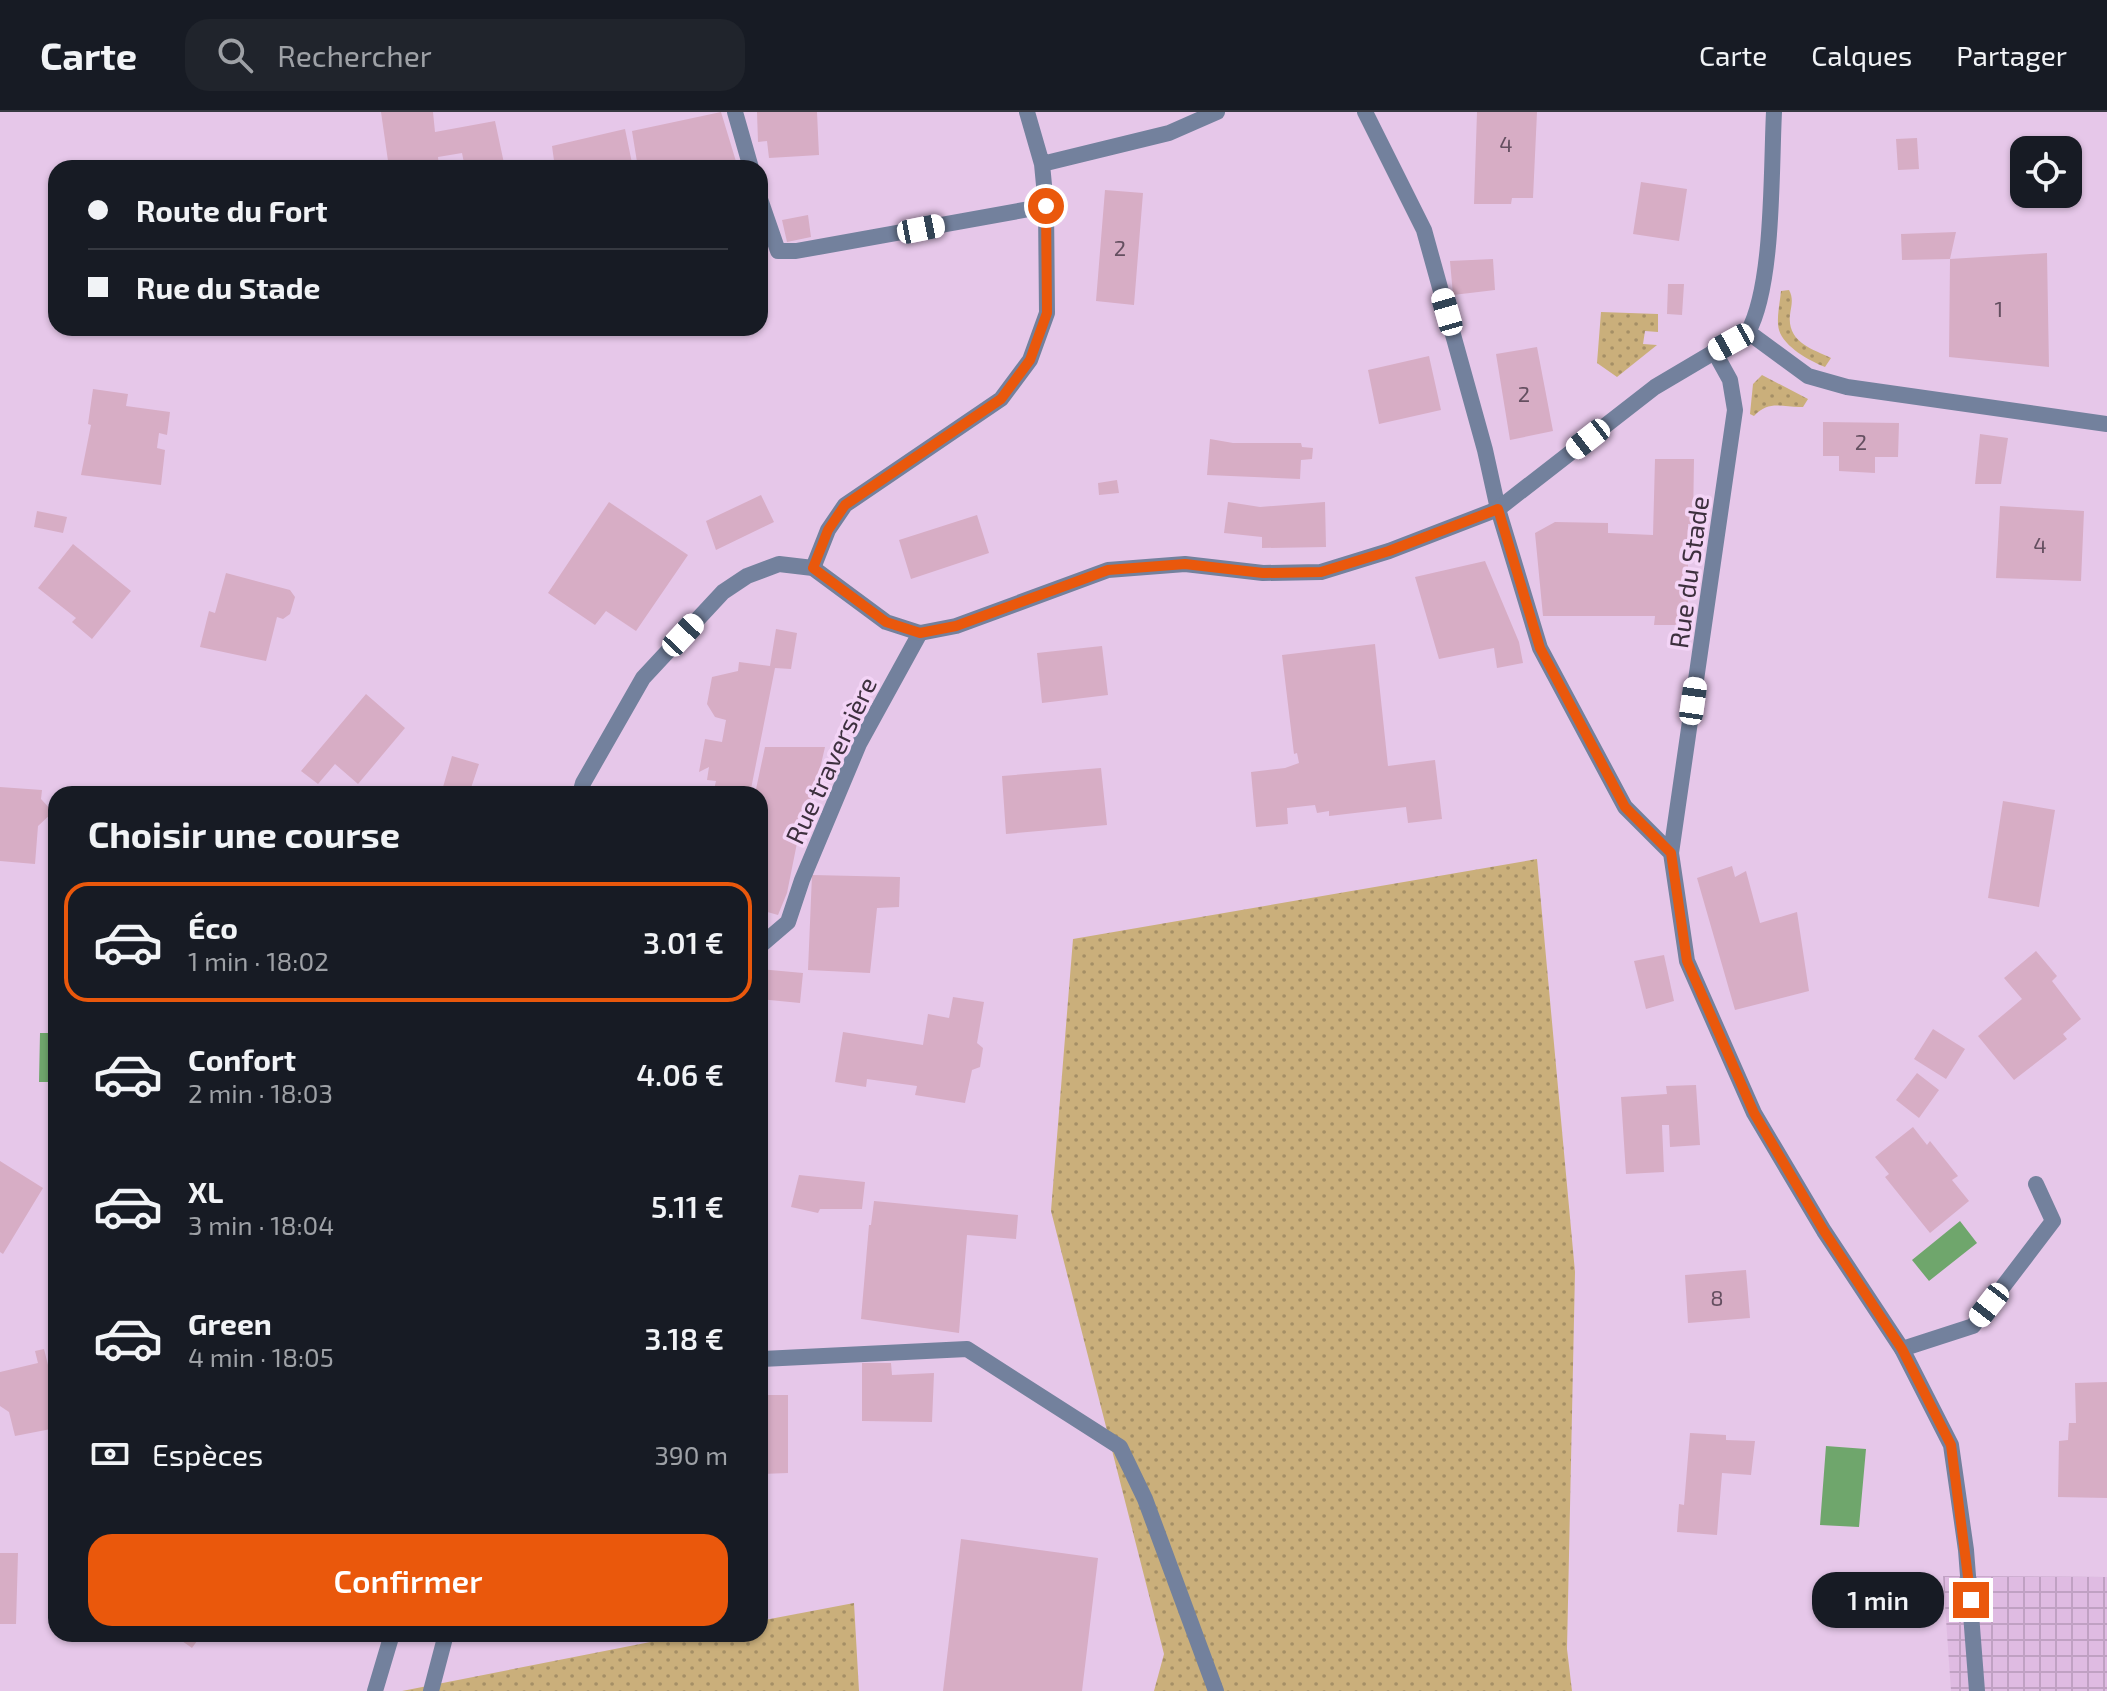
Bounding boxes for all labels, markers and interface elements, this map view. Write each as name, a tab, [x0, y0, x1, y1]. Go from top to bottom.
search box	[185, 19, 745, 91]
text: Carte	[40, 32, 137, 78]
icon: search	[213, 33, 257, 77]
text: Rechercher	[277, 37, 432, 73]
text: Carte	[1699, 38, 1767, 72]
text: Calques	[1811, 38, 1912, 72]
text: Partager	[1956, 38, 2067, 72]
house number: 4	[1499, 130, 1513, 156]
map controls	[2010, 136, 2082, 208]
button: locate	[2010, 136, 2082, 208]
route start	[1028, 188, 1064, 224]
text: Route du Fort	[136, 192, 328, 228]
car	[895, 213, 947, 245]
house number: 2	[1114, 234, 1126, 260]
text: Rue du Stade	[136, 269, 321, 305]
car	[1429, 286, 1465, 338]
house number: 1	[1995, 295, 2003, 321]
car	[1704, 320, 1758, 364]
house number: 2	[1518, 380, 1530, 406]
car	[1562, 415, 1614, 463]
house number: 2	[1855, 428, 1867, 454]
street label: Rue du Stade	[1662, 494, 1714, 650]
house number: 4	[2033, 531, 2047, 557]
car	[658, 609, 708, 661]
street label: Rue traversière	[778, 672, 882, 848]
car	[1678, 676, 1708, 726]
text: Choisir une course	[88, 812, 400, 855]
icon: car	[92, 906, 164, 978]
text: Éco	[188, 909, 238, 945]
text: 3.01 €	[643, 924, 724, 960]
text: 1 min · 18:02	[188, 945, 329, 976]
icon: car	[92, 1038, 164, 1110]
text: Confort	[188, 1041, 296, 1077]
text: 4.06 €	[636, 1056, 724, 1092]
text: 2 min · 18:03	[188, 1077, 333, 1108]
icon: car	[92, 1170, 164, 1242]
text: XL	[188, 1173, 223, 1209]
text: 5.11 €	[651, 1188, 724, 1224]
text: 3 min · 18:04	[188, 1209, 334, 1240]
car	[1965, 1279, 2013, 1331]
house number: 8	[1710, 1284, 1724, 1310]
icon: car	[92, 1302, 164, 1374]
text: Green	[188, 1305, 272, 1341]
text: 3.18 €	[645, 1320, 724, 1356]
text: 4 min · 18:05	[188, 1341, 334, 1372]
icon: cash	[88, 1432, 132, 1476]
text: Espèces	[152, 1436, 263, 1472]
text: 390 m	[654, 1439, 728, 1470]
button: Confirmer	[88, 1534, 728, 1626]
callout: 1 min	[1811, 1572, 1943, 1628]
route end	[1953, 1582, 1989, 1618]
text: 1 min	[1847, 1584, 1909, 1615]

